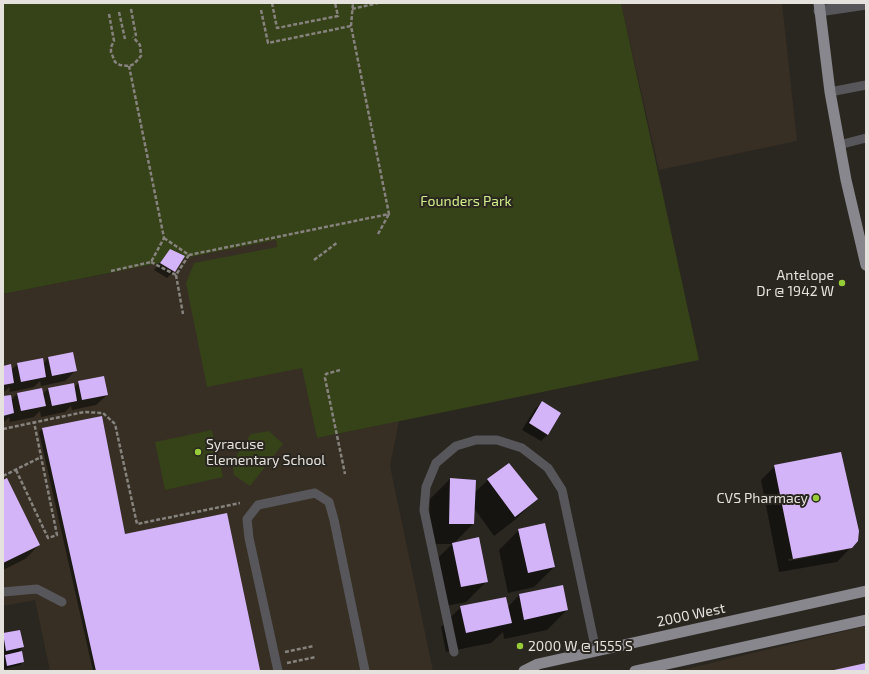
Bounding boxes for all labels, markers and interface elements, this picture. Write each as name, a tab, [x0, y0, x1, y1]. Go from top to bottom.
park label: Founders Park	[420, 193, 512, 209]
place label: Antelope Dr @ 1942 W	[756, 267, 834, 300]
marker: Antelope Dr @ 1942 W	[837, 278, 847, 288]
place label: Syracuse Elementary School	[206, 436, 325, 468]
marker: Syracuse Elementary School	[193, 447, 203, 457]
place label: CVS Pharmacy	[717, 490, 808, 506]
marker: CVS Pharmacy	[811, 493, 821, 503]
street label: 2000 West	[655, 600, 727, 630]
place label: 2000 W @ 1555 S	[528, 638, 633, 654]
marker: 2000 W @ 1555 S	[515, 641, 525, 651]

